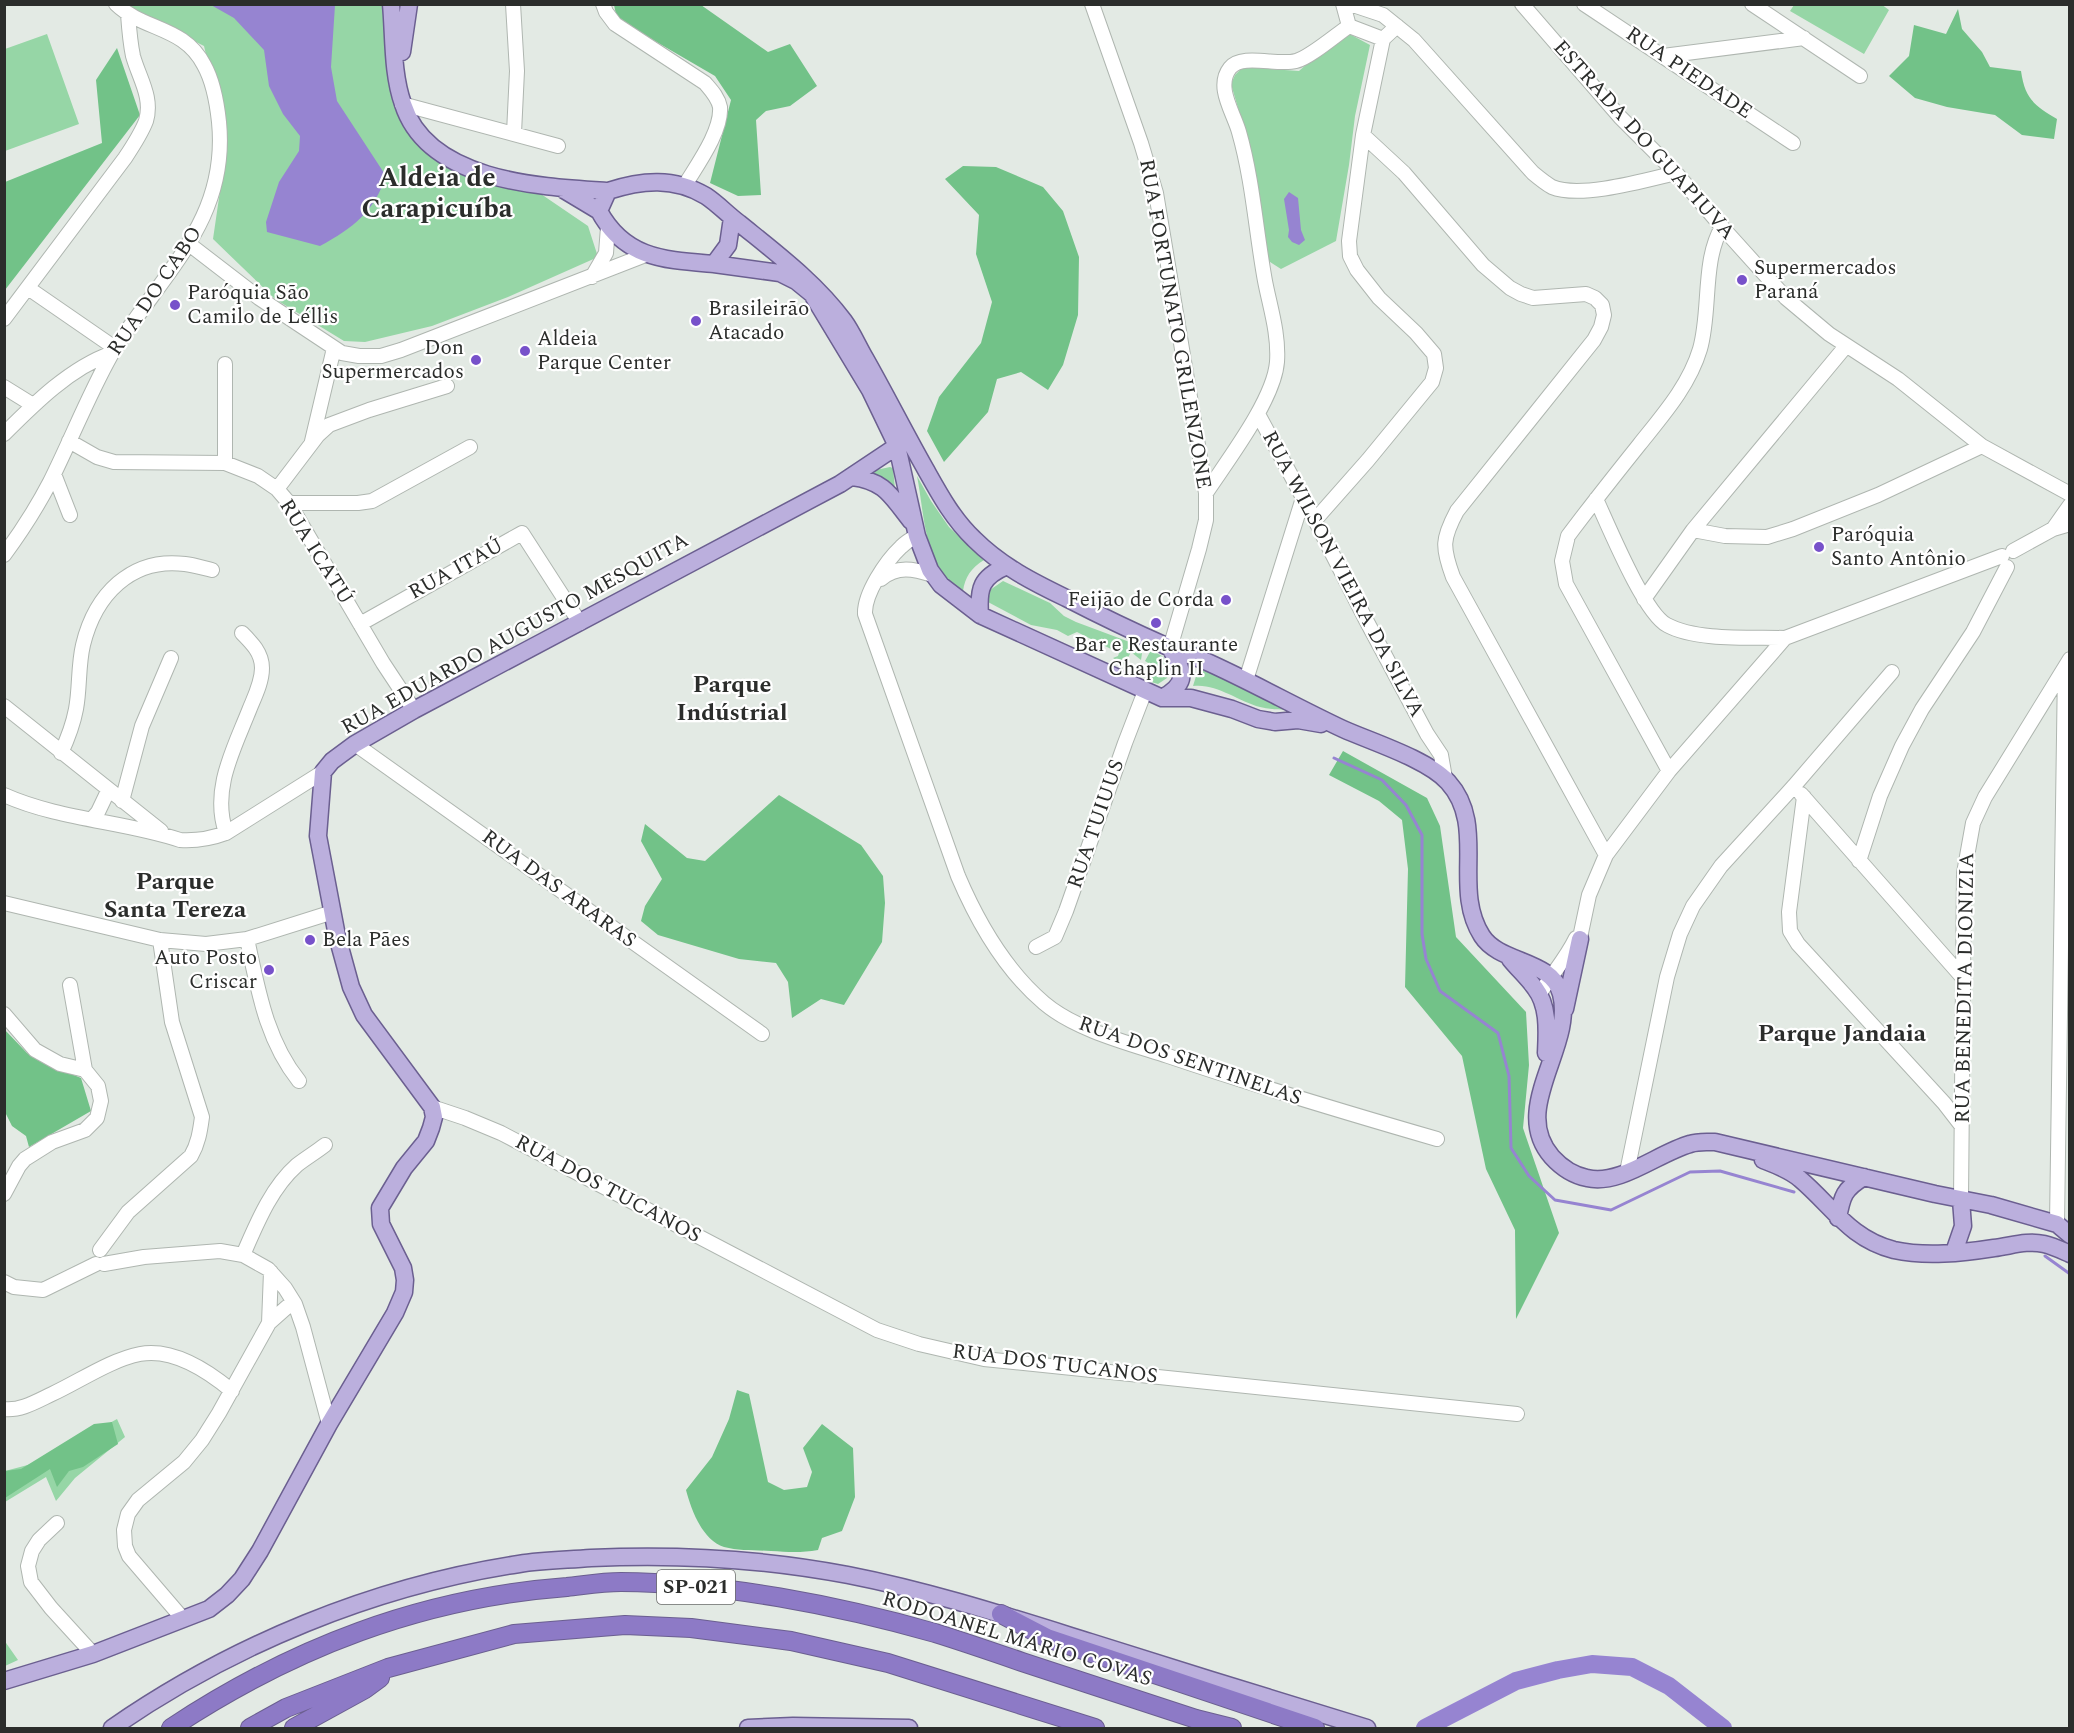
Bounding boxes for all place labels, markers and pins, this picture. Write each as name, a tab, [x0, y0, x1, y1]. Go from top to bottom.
place label: Supermercados Paraná	[1754, 252, 1896, 308]
marker: Supermercados Paraná	[1735, 273, 1749, 287]
place label: Paróquia São Camilo de Léllis	[187, 277, 338, 333]
place label: Brasileirão Atacado	[708, 293, 809, 349]
marker: Paróquia São Camilo de Léllis	[168, 298, 182, 312]
marker: Brasileirão Atacado	[689, 314, 703, 328]
place label: Aldeia Parque Center	[537, 323, 671, 379]
place label: Don Supermercados	[322, 332, 464, 388]
marker: Aldeia Parque Center	[518, 344, 532, 358]
marker: Don Supermercados	[469, 353, 483, 367]
place label: Paróquia Santo Antônio	[1831, 519, 1966, 575]
marker: Paróquia Santo Antônio	[1812, 540, 1826, 554]
place label: Feijão de Corda	[1067, 584, 1215, 616]
marker: Feijão de Corda	[1219, 593, 1233, 607]
marker: Bar e Restaurante Chaplin II	[1149, 616, 1163, 630]
place label: Bar e Restaurante Chaplin II	[1074, 629, 1238, 685]
place label: Bela Pães	[322, 924, 410, 956]
marker: Bela Pães	[303, 933, 317, 947]
place label: Auto Posto Criscar	[154, 942, 257, 998]
marker: Auto Posto Criscar	[262, 963, 276, 977]

